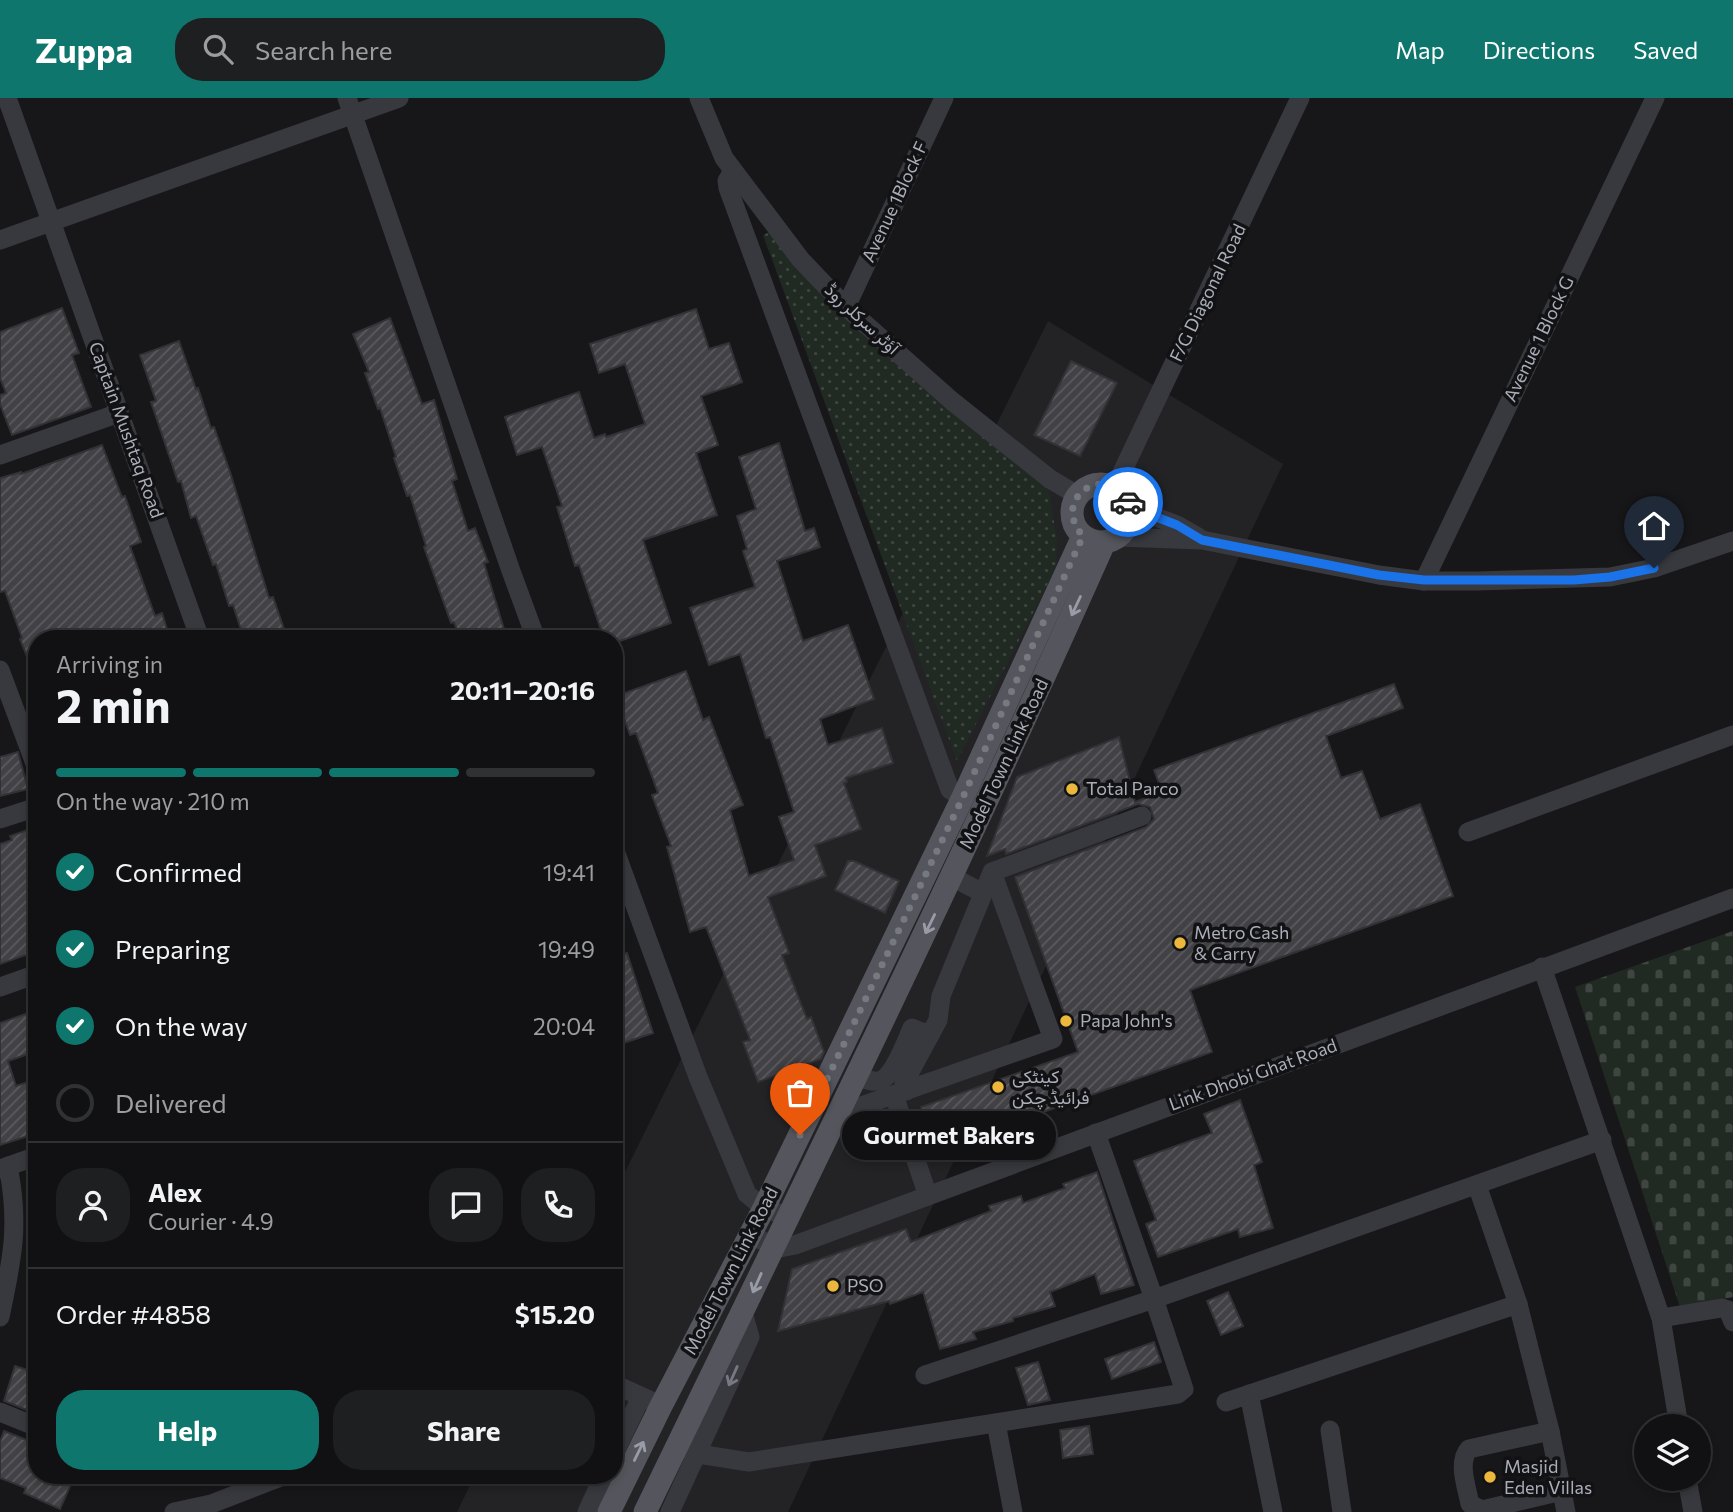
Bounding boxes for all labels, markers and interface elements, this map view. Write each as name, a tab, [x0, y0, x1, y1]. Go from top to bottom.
search box	[175, 18, 665, 81]
text: Zuppa	[35, 29, 133, 70]
icon: search	[199, 30, 237, 68]
text: Search here	[255, 34, 392, 65]
text: Map	[1395, 35, 1445, 64]
text: Directions	[1483, 35, 1595, 64]
text: Saved	[1633, 35, 1698, 64]
street label: Avenue 1Block F	[857, 138, 932, 265]
street label: F/G Diagonal Road	[1164, 220, 1250, 365]
street label: Avenue 1 Block G	[1498, 272, 1578, 405]
street label: آؤٹر سرکلر روڈ	[820, 278, 906, 360]
street label: Captain Mushtaq Road	[85, 339, 169, 521]
courier	[1093, 467, 1163, 537]
icon: car	[1109, 483, 1147, 521]
pin	[1624, 496, 1684, 568]
icon: home	[1635, 507, 1673, 545]
one-way arrow	[1069, 594, 1082, 616]
text: Arriving in	[56, 650, 163, 678]
text: 20:11–20:16	[450, 674, 595, 705]
street label: Model Town Link Road	[954, 675, 1052, 852]
text: 2 min	[56, 676, 171, 732]
place label: Total Parco	[1086, 777, 1179, 799]
marker: Total Parco	[1064, 781, 1080, 797]
text: On the way · 210 m	[56, 787, 250, 815]
icon: check	[56, 853, 94, 891]
text: Confirmed	[115, 856, 242, 887]
text: 19:41	[543, 858, 595, 886]
one-way arrow	[923, 913, 936, 934]
place label: Metro Cash & Carry	[1194, 921, 1289, 964]
icon: check	[56, 930, 94, 968]
text: Preparing	[115, 933, 230, 964]
text: 19:49	[538, 935, 595, 963]
marker: Metro Cash & Carry	[1172, 935, 1188, 951]
icon: check	[56, 1007, 94, 1045]
place label: Papa John's	[1080, 1009, 1173, 1031]
text: On the way	[115, 1010, 248, 1041]
text: 20:04	[533, 1012, 595, 1040]
marker: Papa John's	[1058, 1013, 1074, 1029]
street label: Link Dhobi Ghat Road	[1166, 1033, 1340, 1115]
pin	[770, 1063, 830, 1135]
place label: کینٹکی فرائیڈ چکن	[1012, 1065, 1089, 1110]
icon: bag	[781, 1074, 819, 1112]
marker: کینٹکی فرائیڈ چکن	[990, 1079, 1006, 1095]
text: Delivered	[115, 1087, 226, 1118]
callout: Gourmet Bakers	[842, 1110, 1056, 1160]
text: Gourmet Bakers	[863, 1121, 1035, 1149]
button: person	[56, 1168, 130, 1242]
button: chat	[429, 1168, 503, 1242]
button: phone	[521, 1168, 595, 1242]
text: Alex	[148, 1176, 202, 1207]
street label: Model Town Link Road	[678, 1183, 782, 1358]
text: Courier · 4.9	[148, 1207, 274, 1235]
one-way arrow	[750, 1272, 763, 1293]
place label: PSO	[847, 1274, 884, 1296]
marker: PSO	[825, 1278, 841, 1294]
text: Order #4858	[56, 1298, 211, 1329]
text: $15.20	[515, 1298, 595, 1329]
one-way arrow	[726, 1365, 739, 1386]
button: Help	[56, 1390, 319, 1470]
button: Share	[333, 1390, 595, 1470]
map controls	[1634, 1414, 1711, 1491]
button: layers	[1634, 1414, 1711, 1491]
one-way arrow	[633, 1441, 646, 1462]
place label: Masjid Eden Villas	[1504, 1455, 1592, 1498]
marker: Masjid Eden Villas	[1482, 1469, 1498, 1485]

